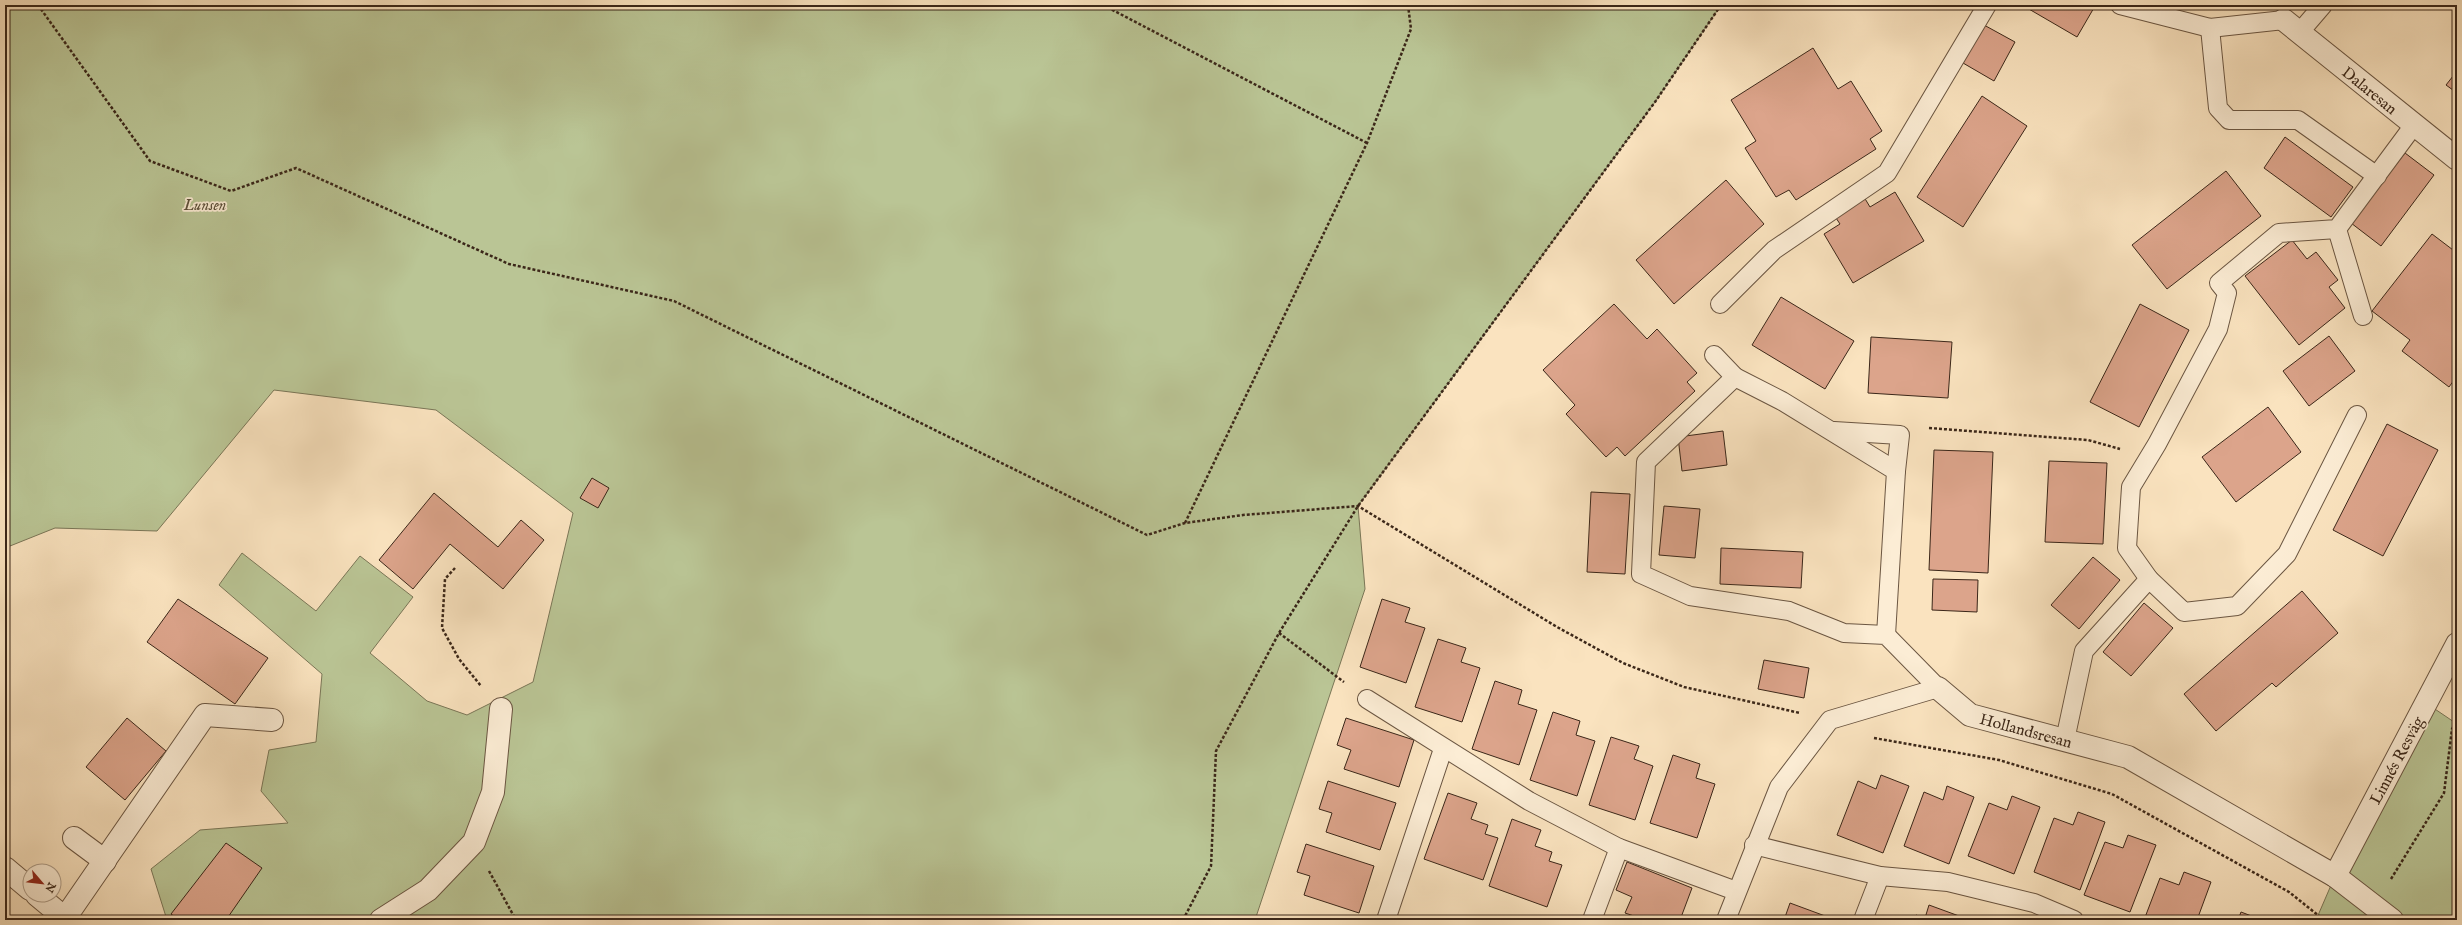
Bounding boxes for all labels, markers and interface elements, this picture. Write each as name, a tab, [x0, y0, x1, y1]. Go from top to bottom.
street label: Dalaresan	[2337, 63, 2401, 120]
park label: Lunsen	[183, 196, 226, 216]
street label: Hollandsresan	[1977, 710, 2074, 754]
street label: Linnés Resväg	[2366, 713, 2429, 808]
north arrow	[22, 863, 62, 903]
text: N	[41, 879, 59, 895]

